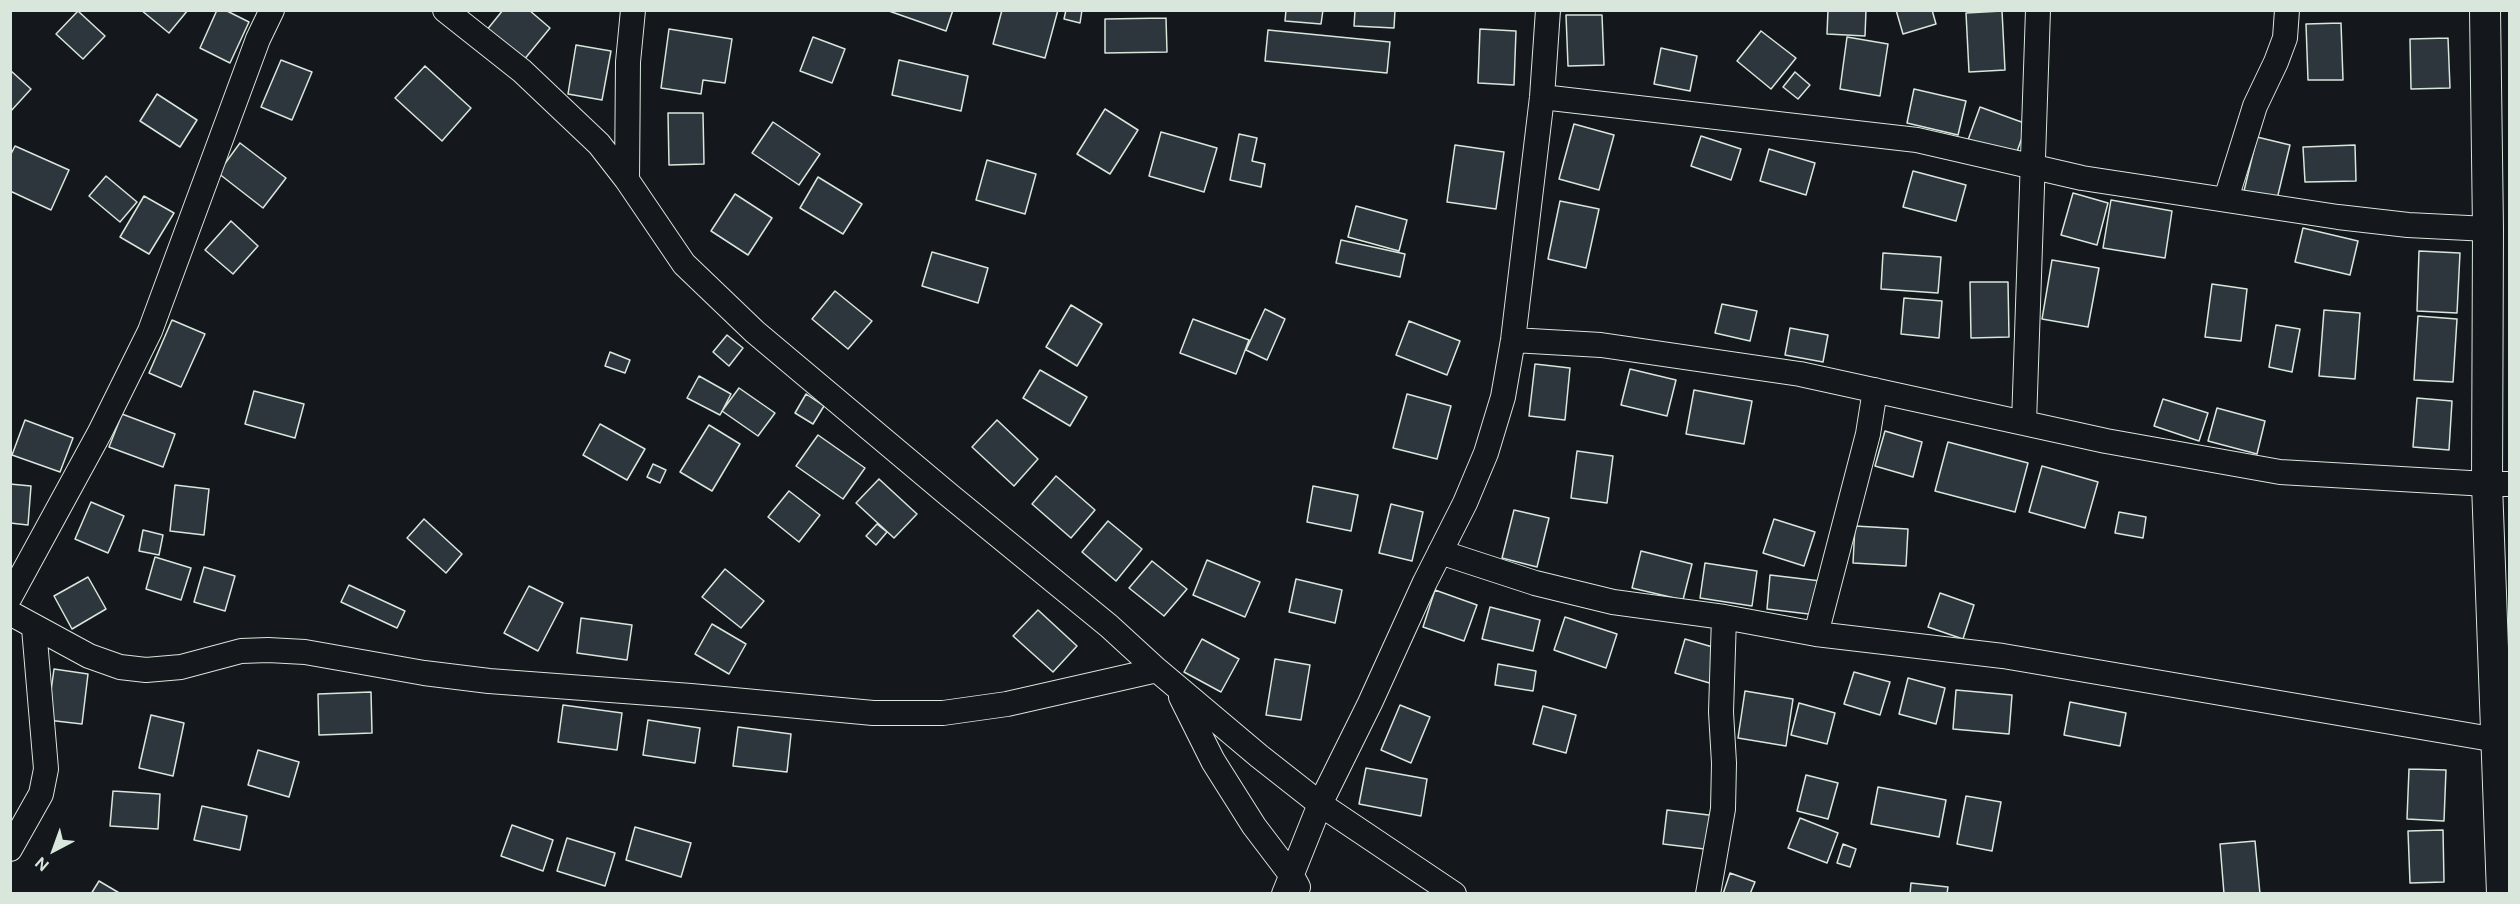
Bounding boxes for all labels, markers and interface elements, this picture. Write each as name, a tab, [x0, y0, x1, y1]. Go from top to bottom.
north arrow	[24, 820, 84, 880]
text: N	[31, 852, 53, 876]

